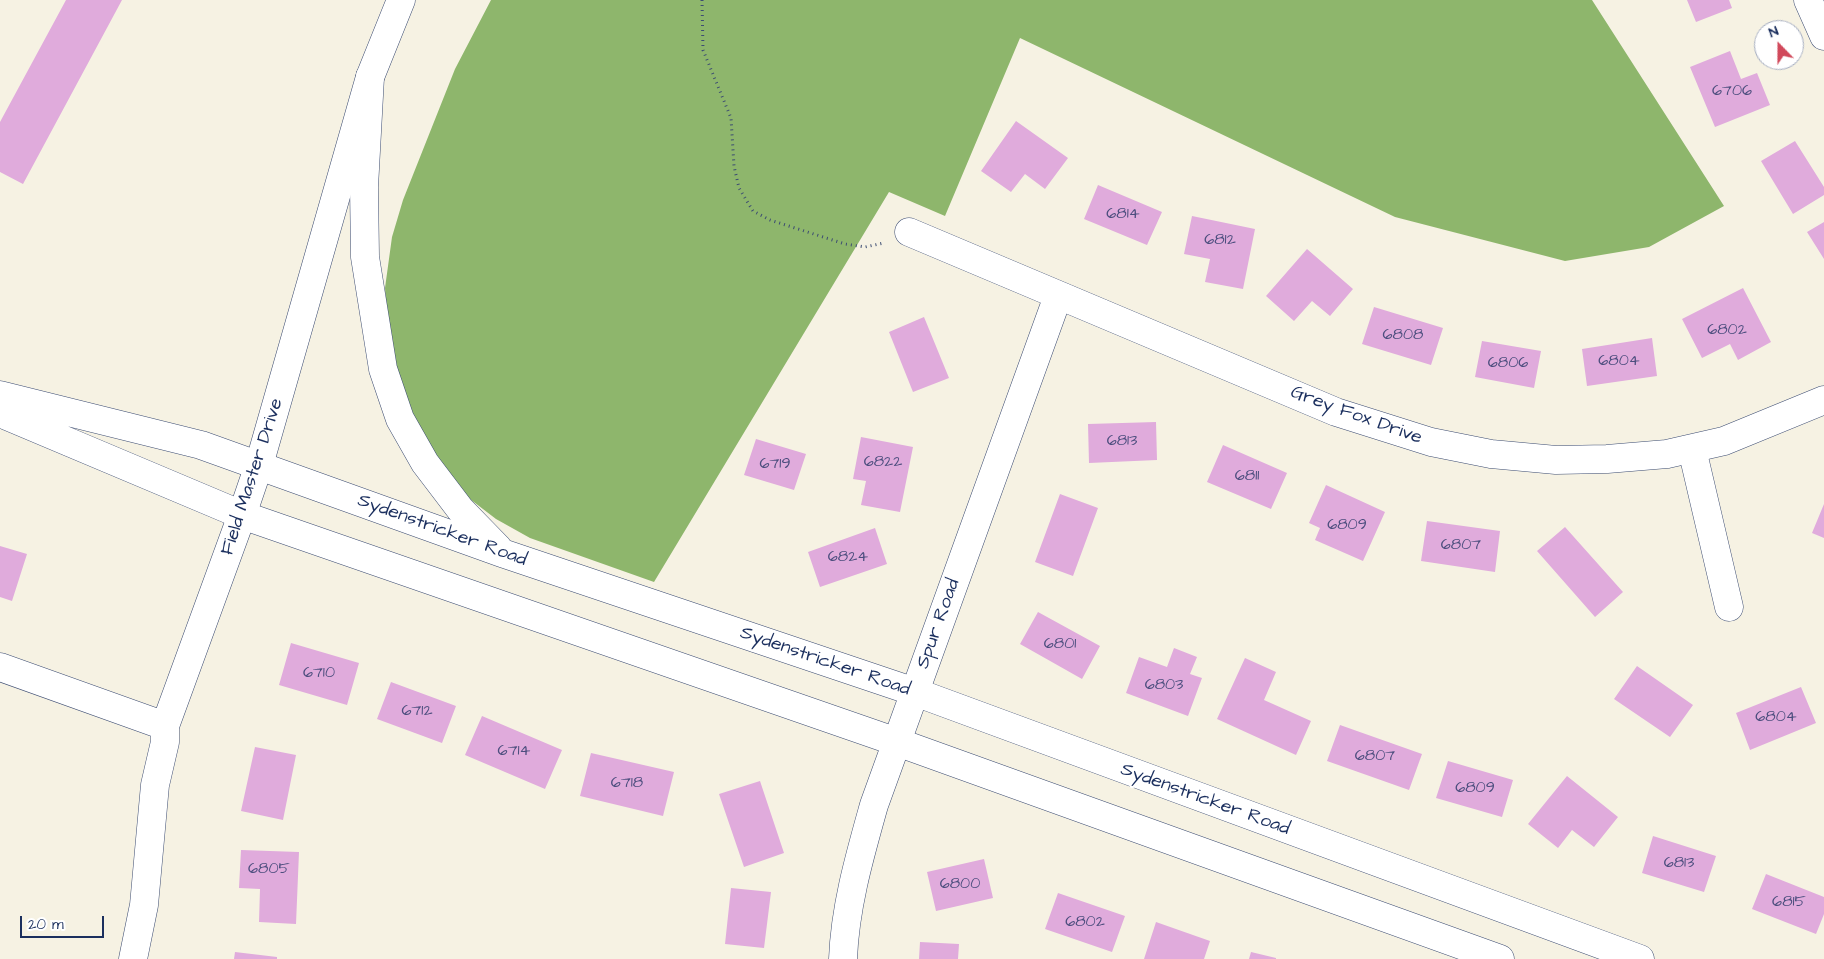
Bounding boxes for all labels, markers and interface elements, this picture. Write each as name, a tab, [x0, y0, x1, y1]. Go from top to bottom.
north arrow	[1754, 20, 1804, 70]
text: N	[1766, 21, 1782, 43]
house number: 6706	[1712, 82, 1752, 102]
house number: 6814	[1106, 205, 1140, 225]
house number: 6812	[1204, 231, 1236, 251]
house number: 6802	[1707, 321, 1747, 341]
house number: 6808	[1383, 326, 1423, 346]
house number: 6804	[1598, 352, 1640, 372]
house number: 6806	[1488, 354, 1528, 374]
street label: Grey Fox Drive	[1287, 382, 1425, 450]
street label: Field Master Drive	[217, 396, 289, 558]
house number: 6813	[1107, 432, 1137, 452]
house number: 6822	[864, 453, 902, 473]
house number: 6719	[759, 455, 791, 475]
house number: 6811	[1235, 467, 1259, 487]
street label: Sydenstricker Road	[354, 490, 530, 572]
house number: 6809	[1327, 516, 1367, 536]
house number: 6807	[1441, 536, 1481, 556]
house number: 6824	[828, 548, 868, 568]
street label: Spur Road	[912, 576, 966, 672]
street label: Sydenstricker Road	[737, 622, 913, 702]
house number: 6801	[1044, 635, 1076, 655]
house number: 6710	[303, 664, 335, 684]
house number: 6803	[1145, 676, 1183, 696]
house number: 6712	[401, 702, 433, 722]
house number: 6804	[1755, 708, 1797, 728]
house number: 6714	[498, 742, 530, 762]
house number: 6807	[1355, 747, 1395, 767]
street label: Sydenstricker Road	[1117, 759, 1293, 841]
house number: 6718	[611, 774, 643, 794]
house number: 6809	[1455, 779, 1495, 799]
house number: 6813	[1664, 854, 1694, 874]
house number: 6805	[248, 860, 290, 880]
house number: 6800	[940, 875, 980, 895]
house number: 6815	[1772, 893, 1806, 913]
scale bar	[22, 906, 106, 938]
house number: 6802	[1065, 913, 1105, 933]
text: 20 m	[28, 914, 64, 935]

